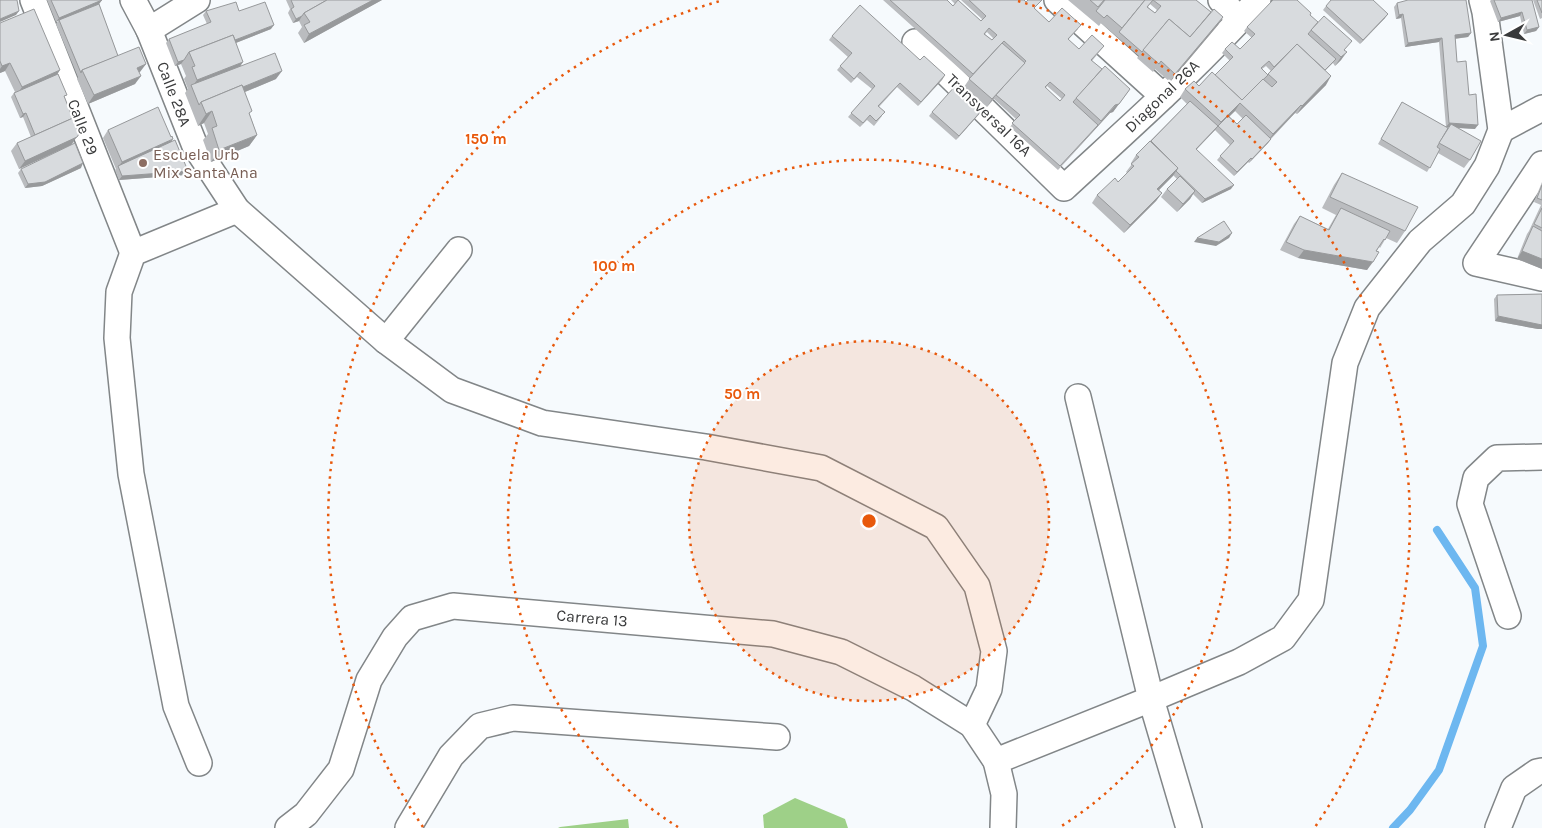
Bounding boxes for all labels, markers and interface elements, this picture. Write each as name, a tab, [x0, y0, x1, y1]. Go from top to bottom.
north arrow	[1482, 10, 1532, 60]
text: N	[1486, 31, 1504, 43]
street label: Diagonal 26A	[1121, 56, 1203, 136]
street label: Calle 28A	[153, 59, 195, 129]
street label: Transversal 16A	[943, 70, 1035, 160]
street label: Calle 29	[64, 96, 102, 158]
text: 150 m	[465, 130, 507, 148]
place label: Escuela Urb Mix Santa Ana	[153, 145, 258, 182]
marker: Escuela Urb Mix Santa Ana	[137, 157, 149, 169]
text: 100 m	[593, 257, 635, 275]
text: 50 m	[724, 385, 760, 403]
centre of rings	[860, 512, 878, 530]
street label: Carrera 13	[556, 605, 628, 631]

